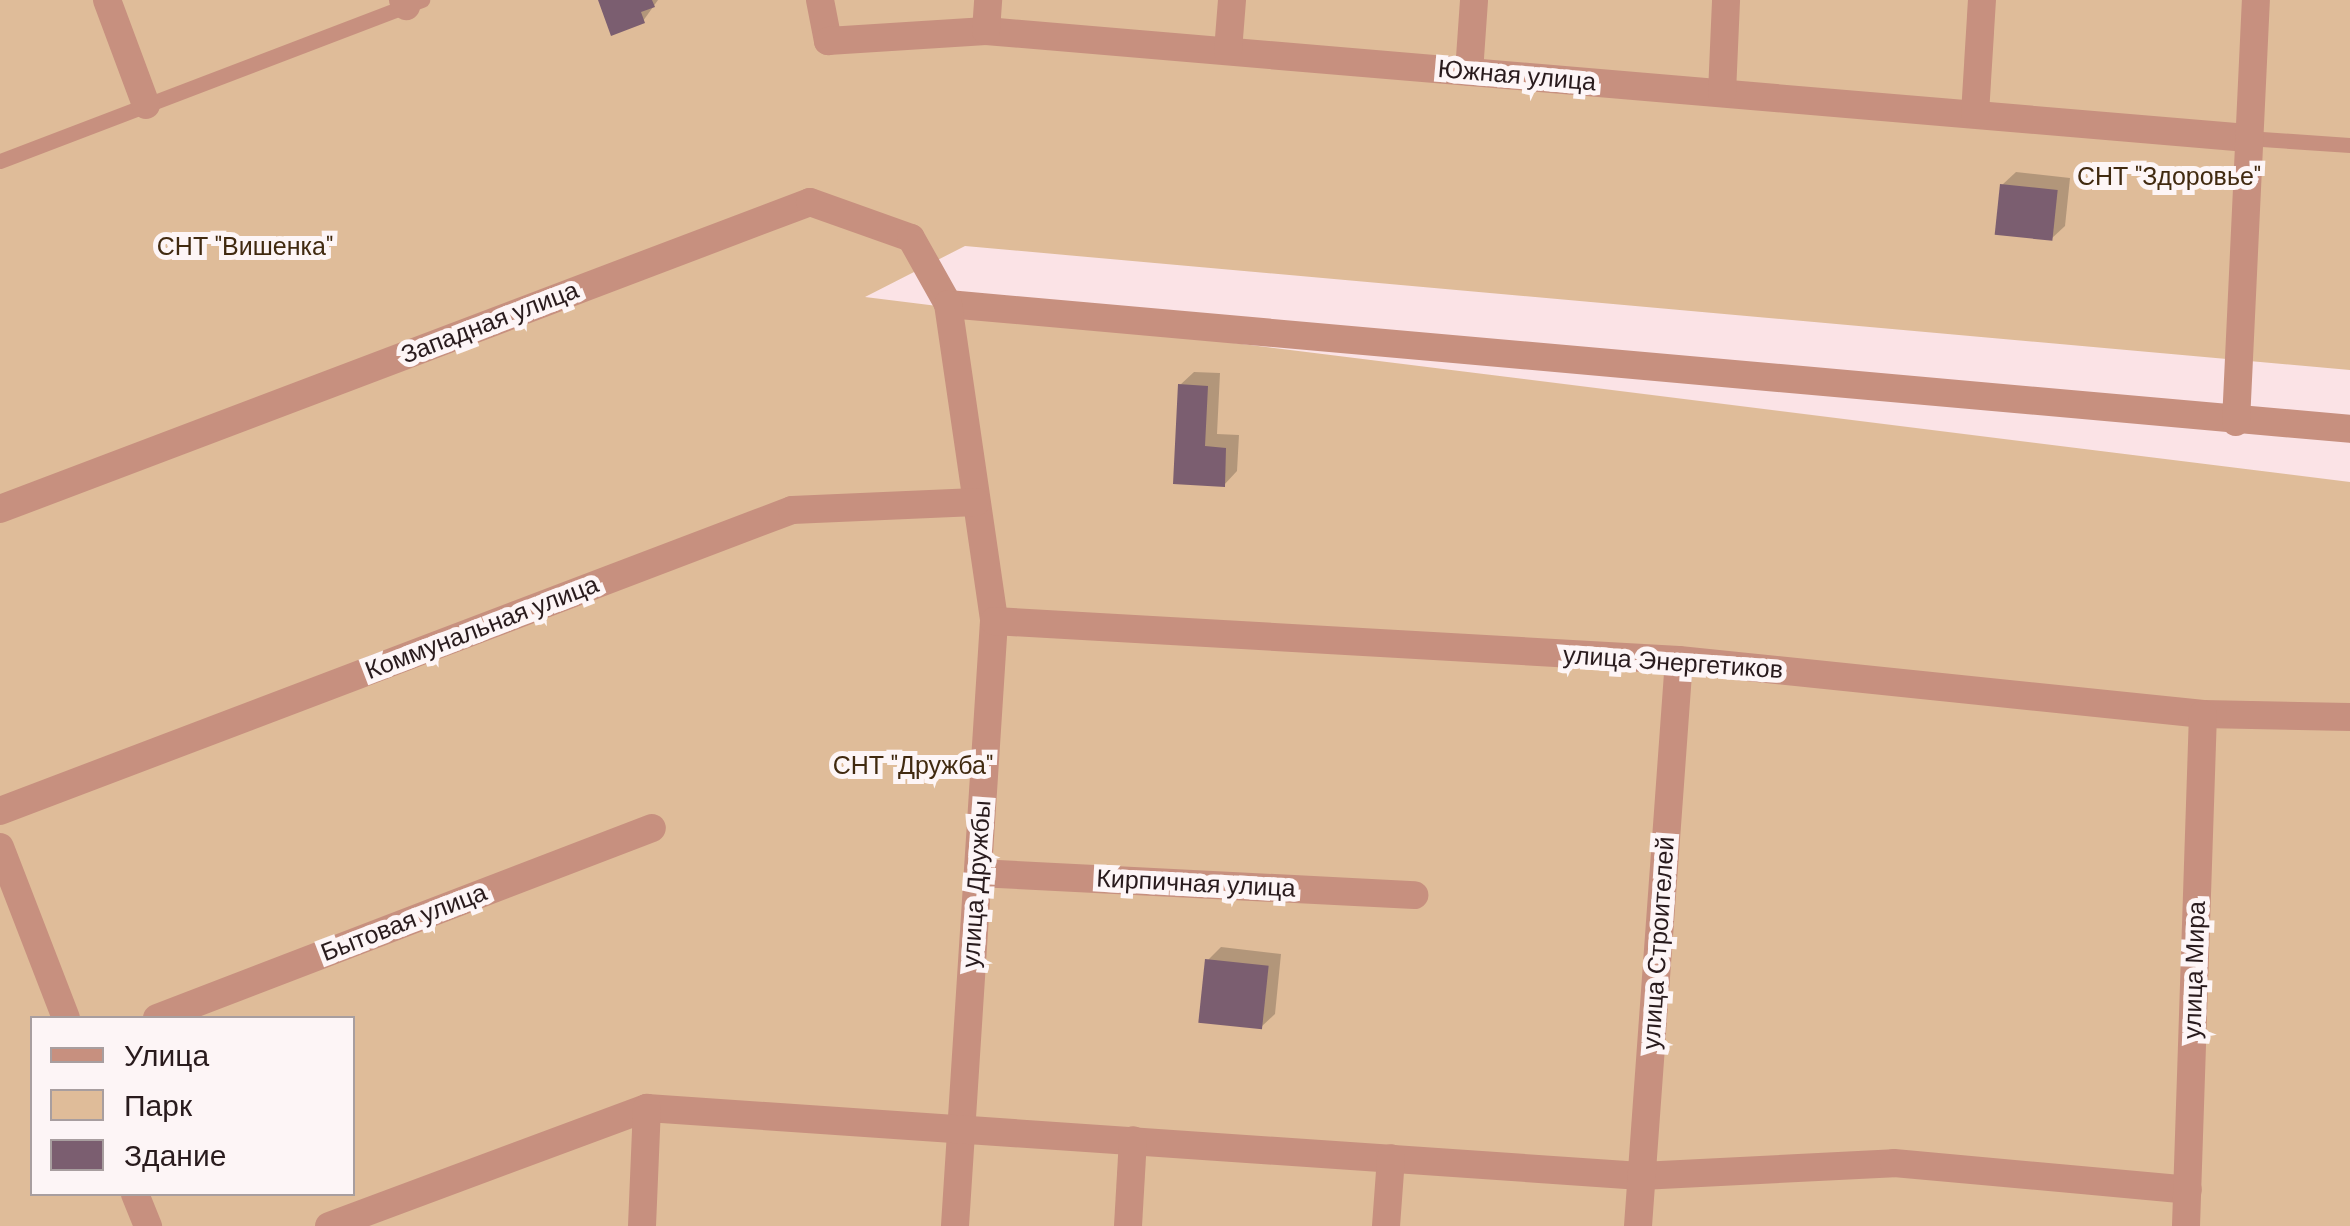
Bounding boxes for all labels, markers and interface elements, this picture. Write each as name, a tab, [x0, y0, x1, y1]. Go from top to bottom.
street label: Южная улица	[1437, 54, 1597, 98]
park label: СНТ "Здоровье"	[2077, 162, 2261, 192]
park label: СНТ "Вишенка"	[157, 232, 333, 262]
street label: Западная улица	[397, 275, 583, 371]
street label: Коммунальная улица	[361, 570, 603, 686]
street label: улица Энергетиков	[1562, 640, 1784, 686]
park label: СНТ "Дружба"	[833, 751, 993, 781]
street label: улица Дружбы	[956, 799, 998, 969]
street label: улица Строителей	[1637, 836, 1681, 1050]
street label: Кирпичная улица	[1096, 864, 1296, 904]
street label: Бытовая улица	[317, 878, 491, 968]
street label: улица Мира	[2178, 901, 2212, 1039]
legend	[30, 1016, 355, 1196]
text: Улица	[124, 1036, 209, 1075]
text: Парк	[124, 1086, 192, 1125]
text: Здание	[124, 1136, 226, 1175]

